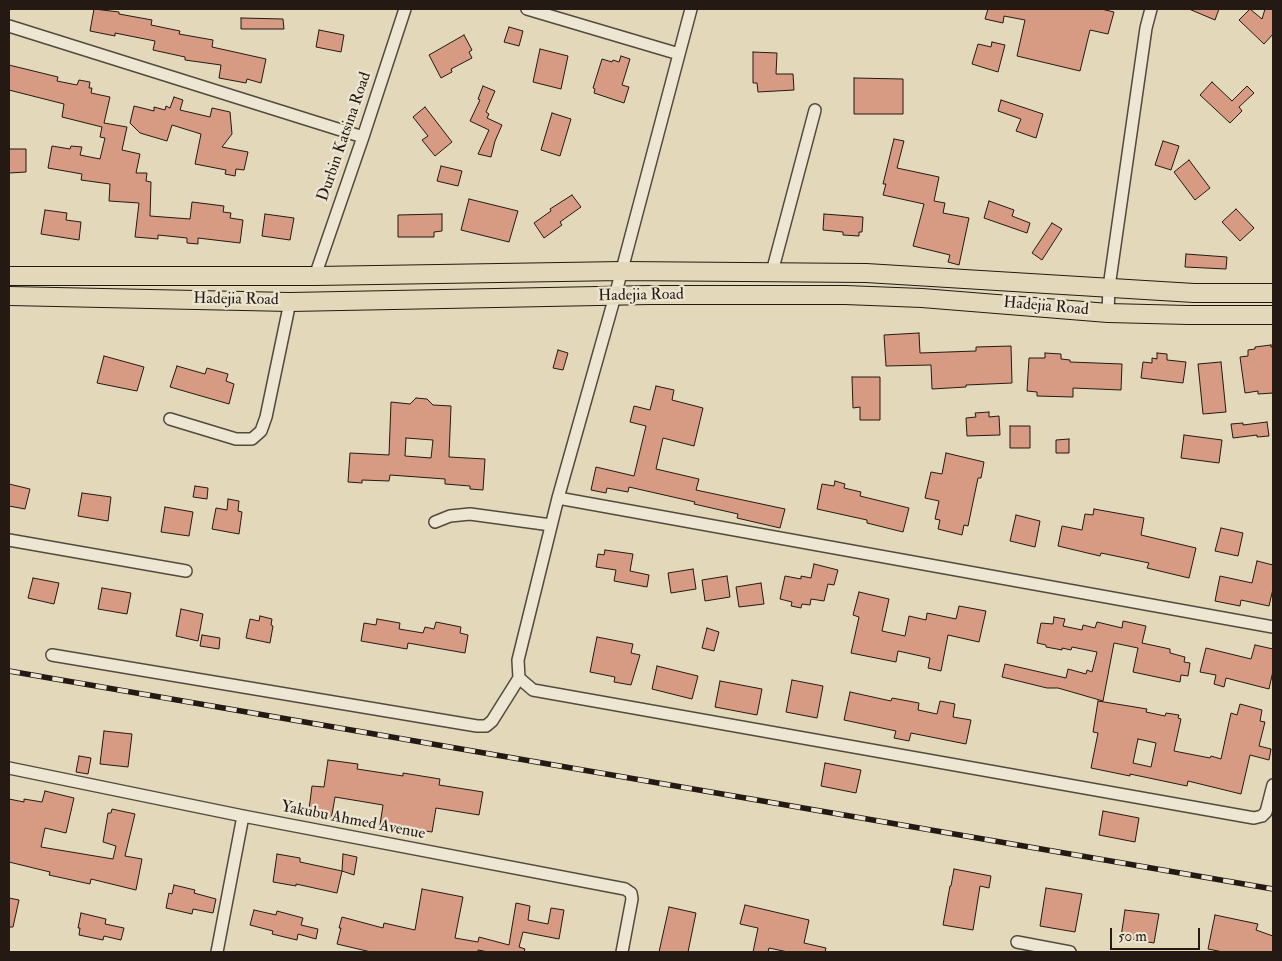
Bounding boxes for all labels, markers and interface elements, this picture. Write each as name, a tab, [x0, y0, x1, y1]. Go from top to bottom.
street label: Durbin Katsina Road	[314, 70, 376, 204]
street label: Hadejia Road	[598, 286, 684, 306]
street label: Hadejia Road	[193, 290, 279, 310]
street label: Hadejia Road	[1003, 294, 1089, 320]
street label: Yakubu Ahmed Avenue	[279, 798, 427, 844]
scale bar	[1112, 918, 1202, 950]
text: 50 m	[1118, 927, 1147, 946]

